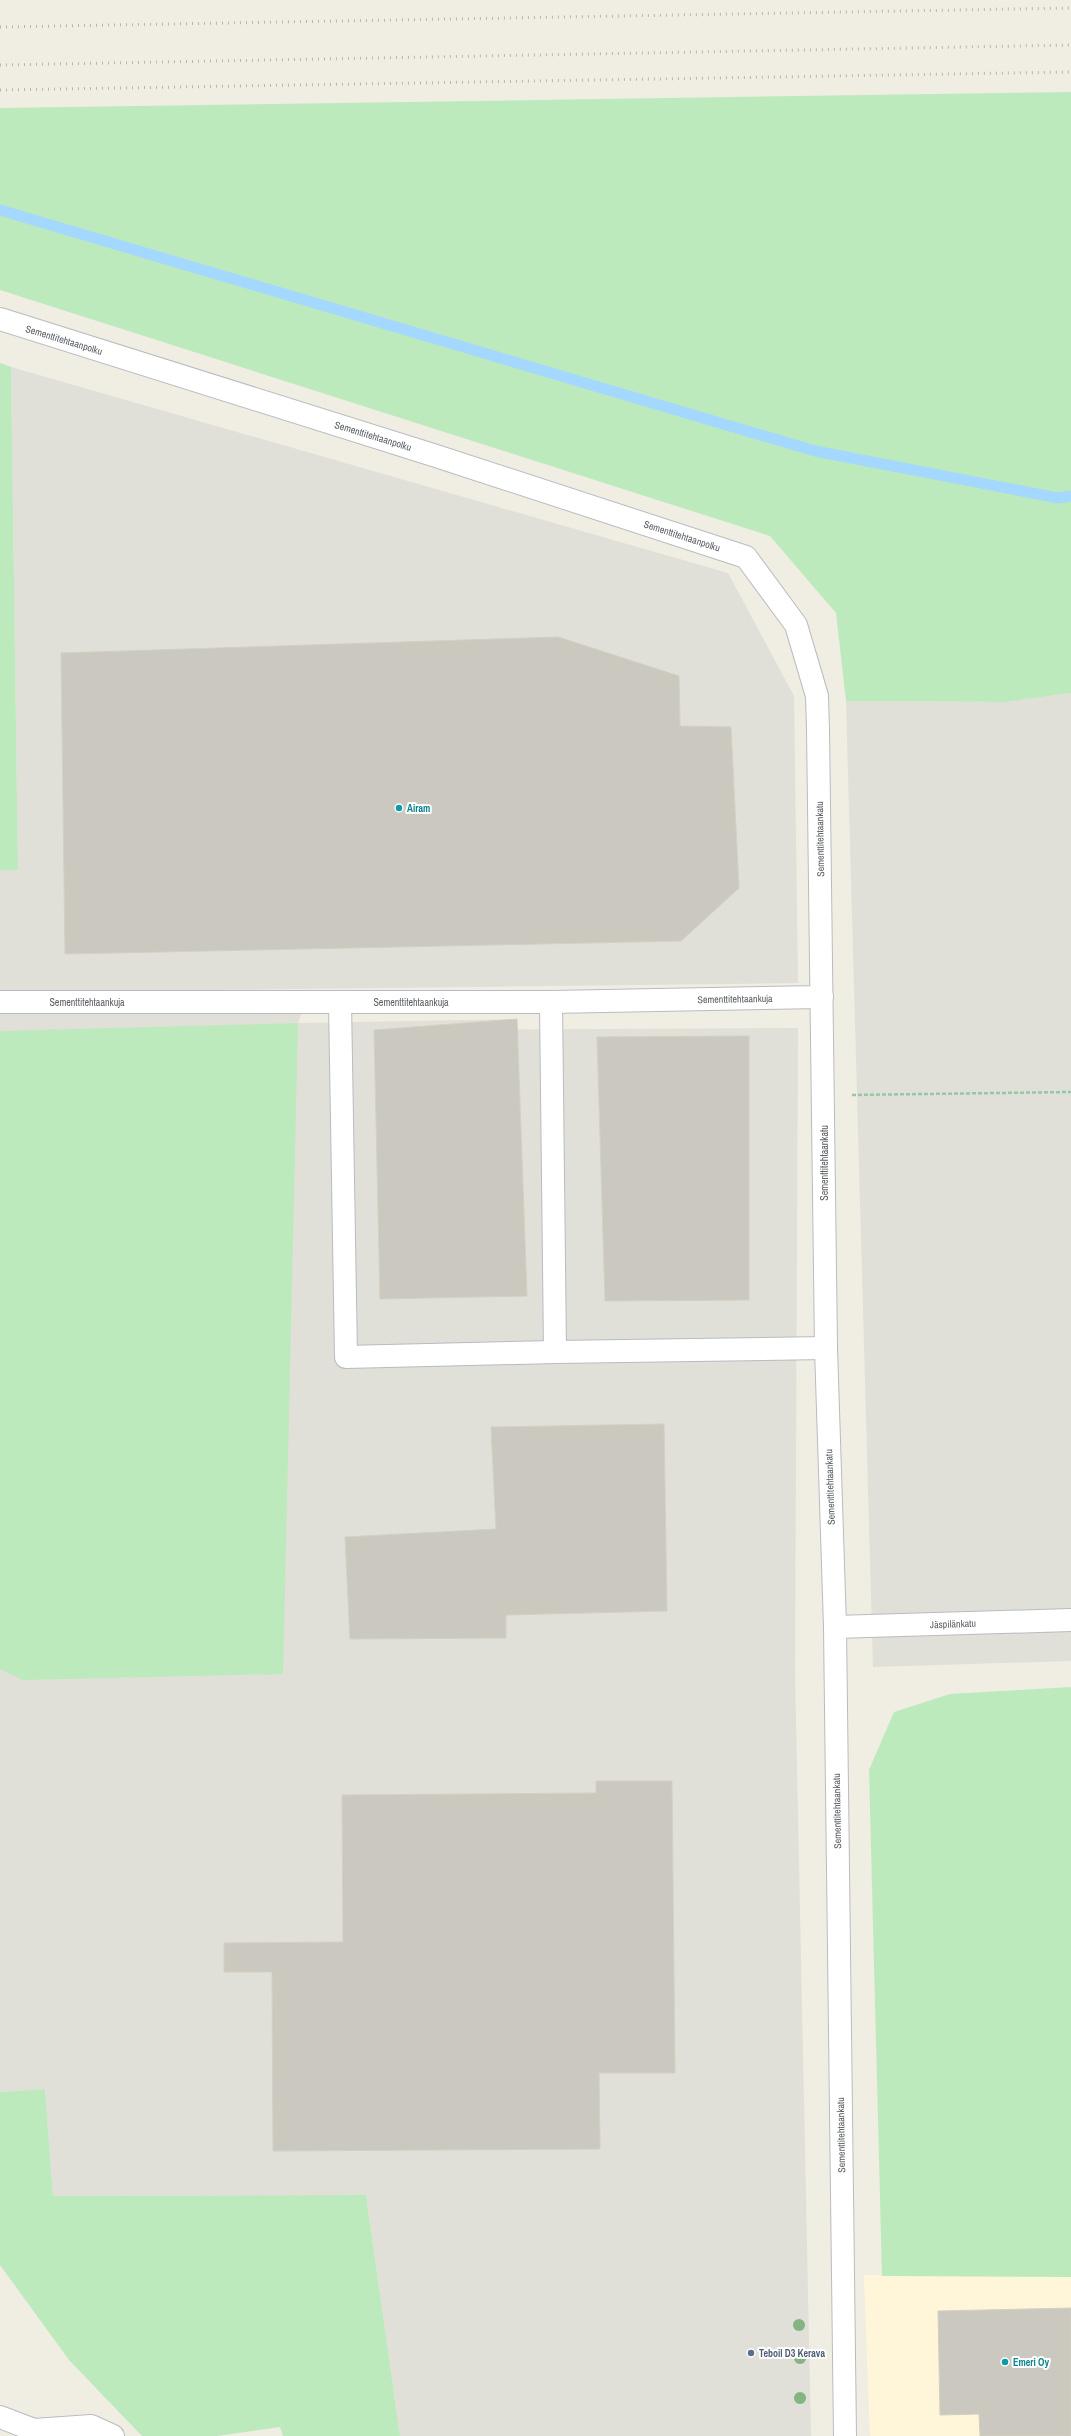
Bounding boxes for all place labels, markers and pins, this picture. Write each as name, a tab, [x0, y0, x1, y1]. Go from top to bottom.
place label: Airam	[407, 802, 430, 815]
marker: Airam	[394, 803, 404, 813]
place label: Teboil D3 Kerava	[759, 2347, 825, 2360]
marker: Teboil D3 Kerava	[746, 2348, 756, 2358]
place label: Emeri Oy	[1013, 2356, 1049, 2369]
marker: Emeri Oy	[1000, 2357, 1010, 2367]

